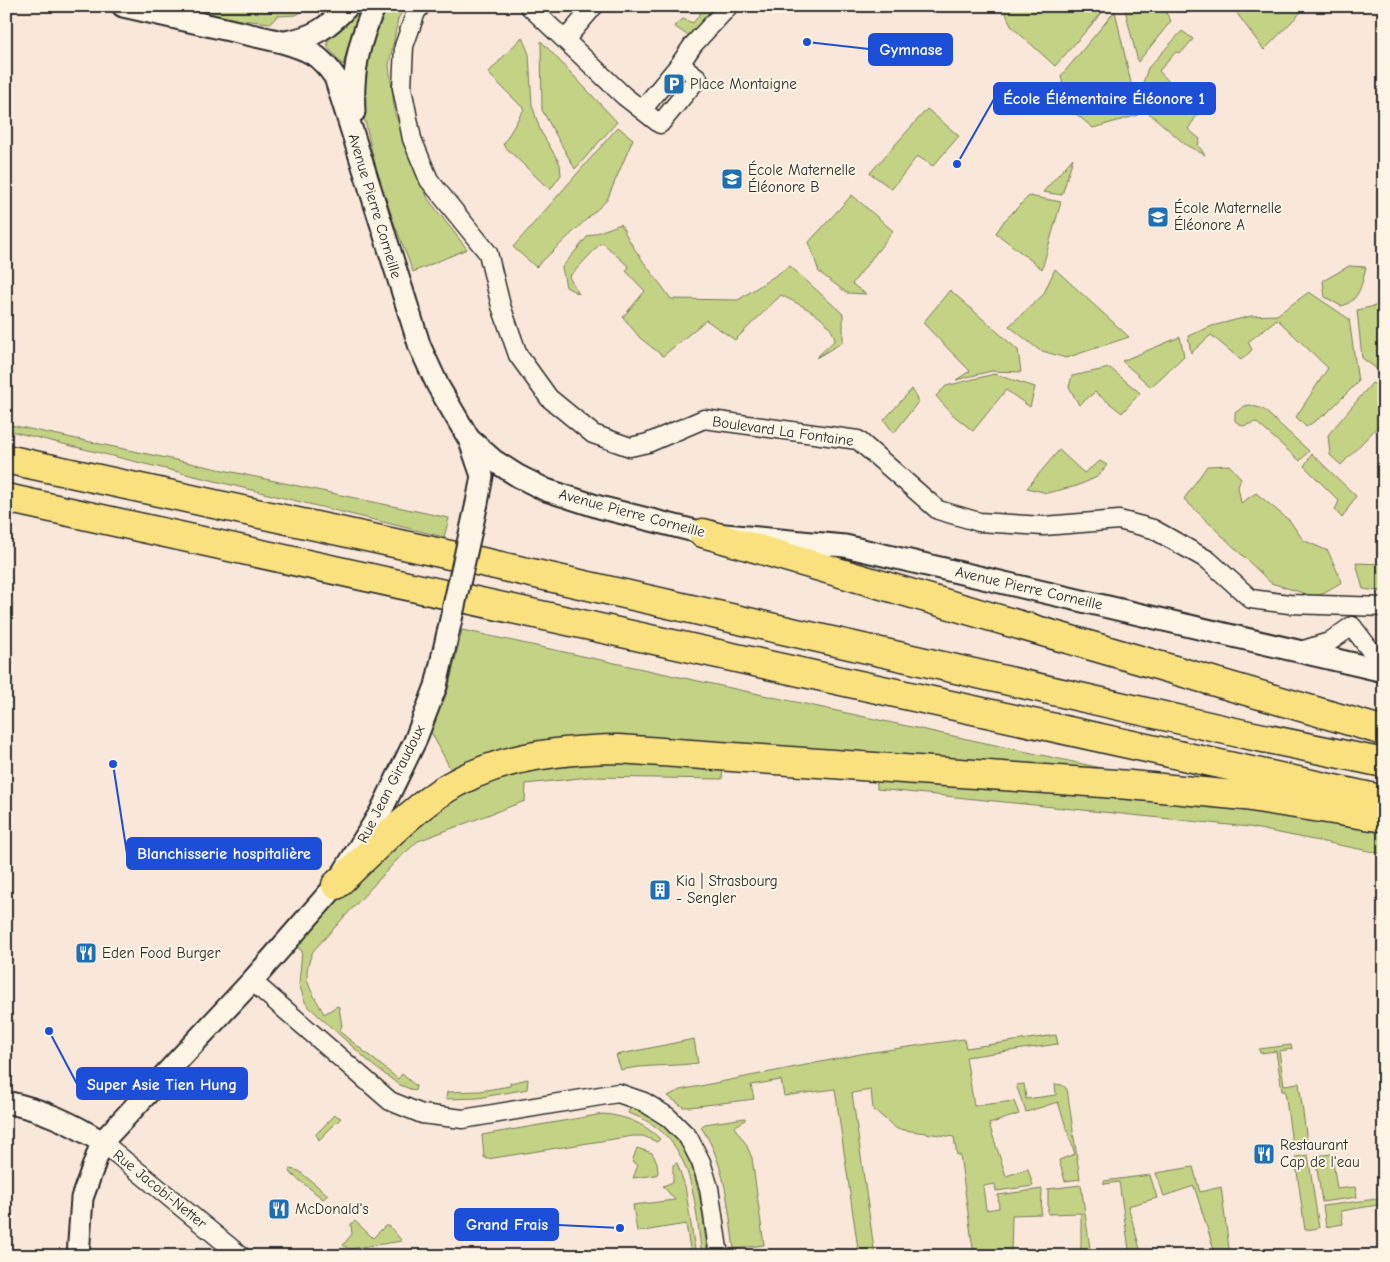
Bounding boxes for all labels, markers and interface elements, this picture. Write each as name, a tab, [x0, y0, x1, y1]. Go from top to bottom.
callout: Gymnase	[869, 34, 952, 65]
text: Gymnase	[880, 41, 943, 59]
parking icon: Place Montaigne	[662, 72, 686, 96]
place label: Place Montaigne	[690, 75, 797, 93]
callout: École Élémentaire Éléonore 1	[994, 83, 1215, 114]
text: École Élémentaire Éléonore 1	[1003, 89, 1205, 108]
street label: Avenue Pierre Corneille	[344, 131, 406, 281]
place label: École Maternelle Éléonore B	[748, 160, 856, 196]
school or university icon: École Maternelle Éléonore B	[720, 167, 744, 191]
place label: École Maternelle Éléonore A	[1174, 198, 1282, 234]
school or university icon: École Maternelle Éléonore A	[1146, 205, 1170, 229]
street label: Boulevard La Fontaine	[711, 412, 855, 450]
street label: Avenue Pierre Corneille	[557, 485, 708, 541]
street label: Avenue Pierre Corneille	[954, 562, 1105, 614]
street label: Rue Jean Giraudoux	[353, 721, 429, 846]
callout: Blanchisserie hospitalière	[127, 838, 321, 869]
text: Blanchisserie hospitalière	[137, 845, 311, 863]
place label: Kia | Strasbourg - Sengler	[676, 872, 778, 907]
building icon: Kia | Strasbourg - Sengler	[648, 878, 672, 902]
restaurant icon: Eden Food Burger	[74, 941, 98, 965]
place label: Eden Food Burger	[102, 944, 220, 962]
callout: Super Asie Tien Hung	[77, 1068, 247, 1099]
text: Super Asie Tien Hung	[87, 1076, 237, 1094]
place label: Restaurant Cap de l'eau	[1280, 1136, 1360, 1171]
restaurant icon: Restaurant Cap de l'eau	[1252, 1142, 1276, 1166]
street label: Rue Jacobi-Netter	[110, 1146, 211, 1232]
restaurant icon: McDonald's	[267, 1197, 291, 1221]
place label: McDonald's	[295, 1200, 369, 1218]
callout: Grand Frais	[455, 1209, 558, 1240]
text: Grand Frais	[466, 1216, 548, 1234]

